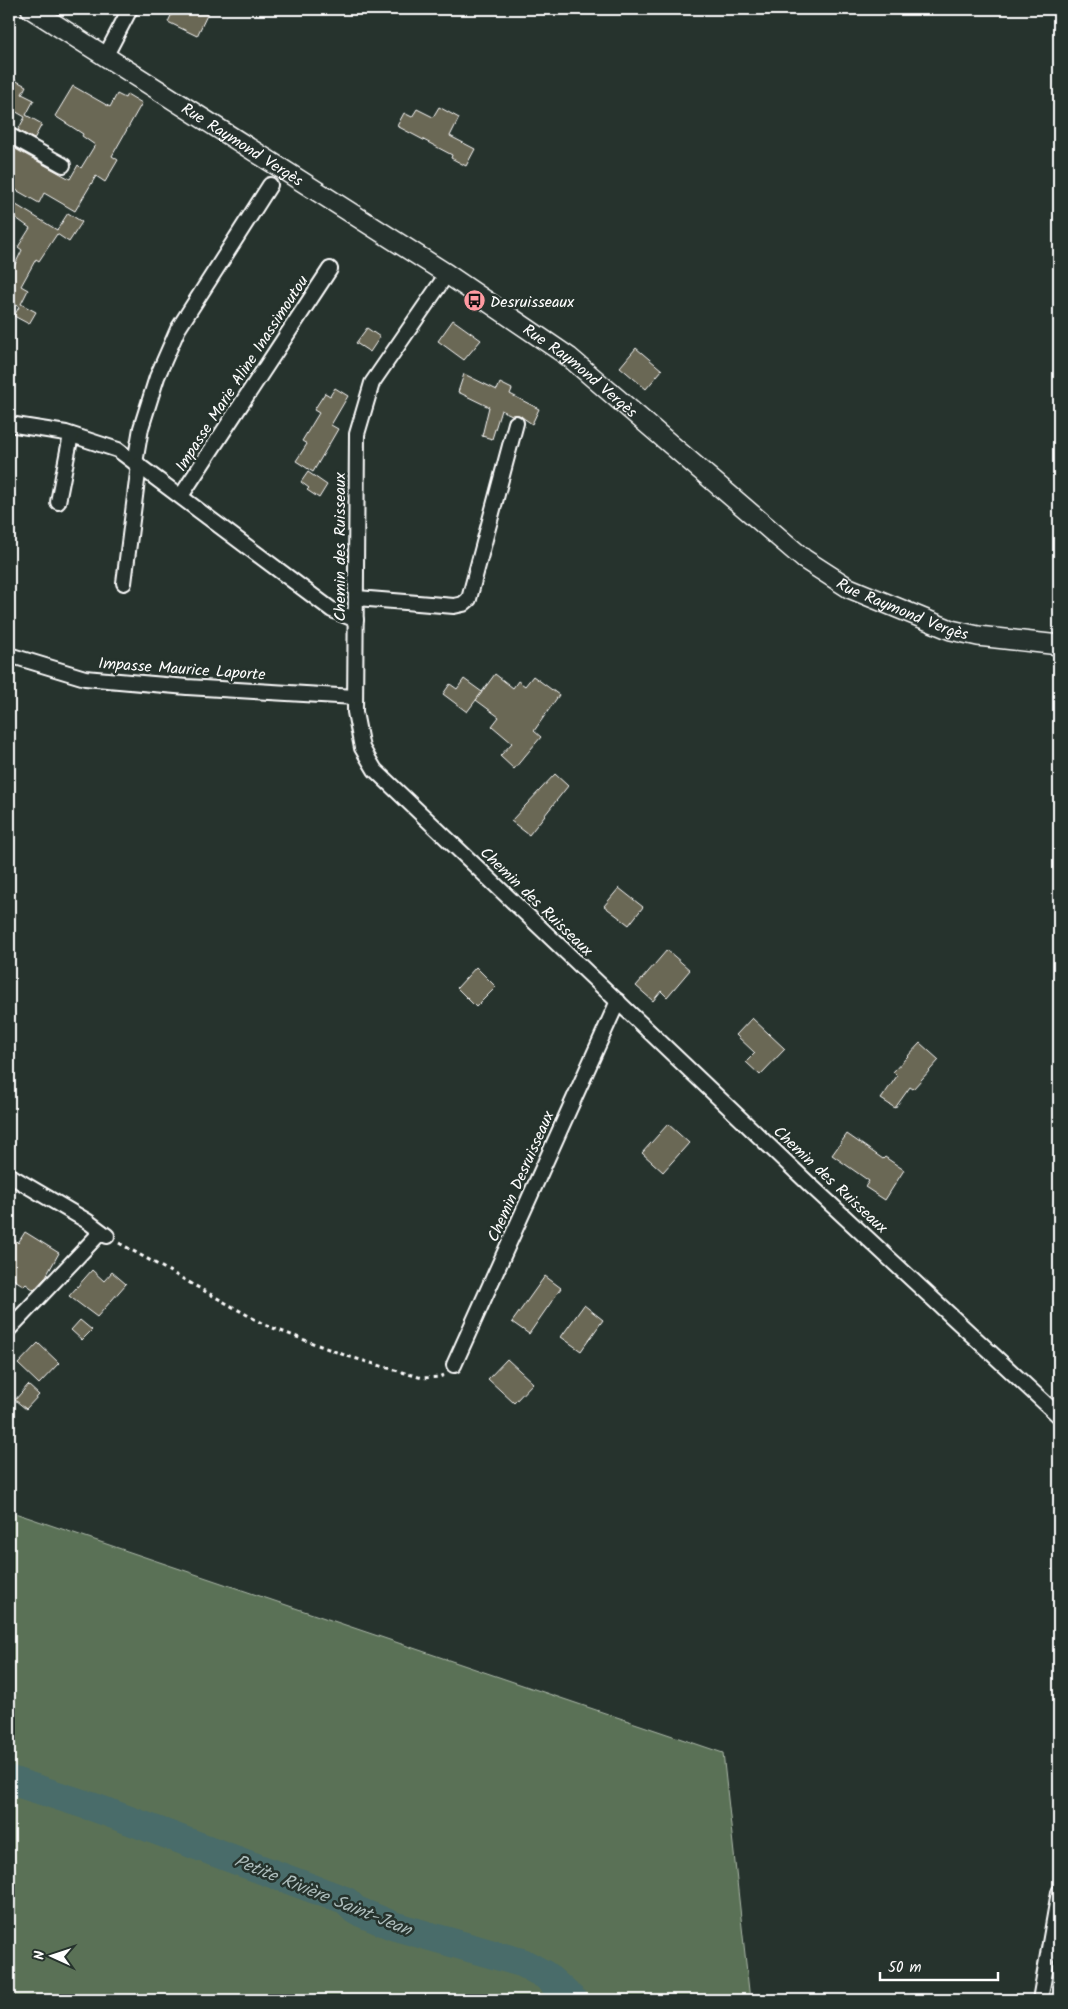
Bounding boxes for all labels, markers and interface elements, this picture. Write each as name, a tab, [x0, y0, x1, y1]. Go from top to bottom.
street label: Rue Raymond Vergès	[176, 97, 308, 193]
street label: Impasse Marie Aline Inassimoutou	[169, 270, 315, 477]
bus stop icon: Desruisseaux	[462, 289, 486, 313]
place label: Desruisseaux	[490, 290, 575, 315]
street label: Rue Raymond Vergès	[517, 318, 643, 425]
street label: Chemin des Ruisseaux	[328, 471, 353, 621]
street label: Rue Raymond Vergès	[831, 572, 971, 648]
street label: Impasse Maurice Laporte	[97, 651, 266, 688]
street label: Chemin des Ruisseaux	[474, 841, 599, 964]
street label: Chemin Desruisseaux	[481, 1106, 562, 1246]
street label: Chemin des Ruisseaux	[767, 1120, 894, 1241]
water label: Petite Rivière Saint-Jean	[229, 1848, 417, 1946]
north arrow	[28, 1932, 78, 1982]
scale bar	[880, 1949, 998, 1981]
text: N	[29, 1950, 51, 1960]
text: 50 m	[888, 1956, 922, 1980]

